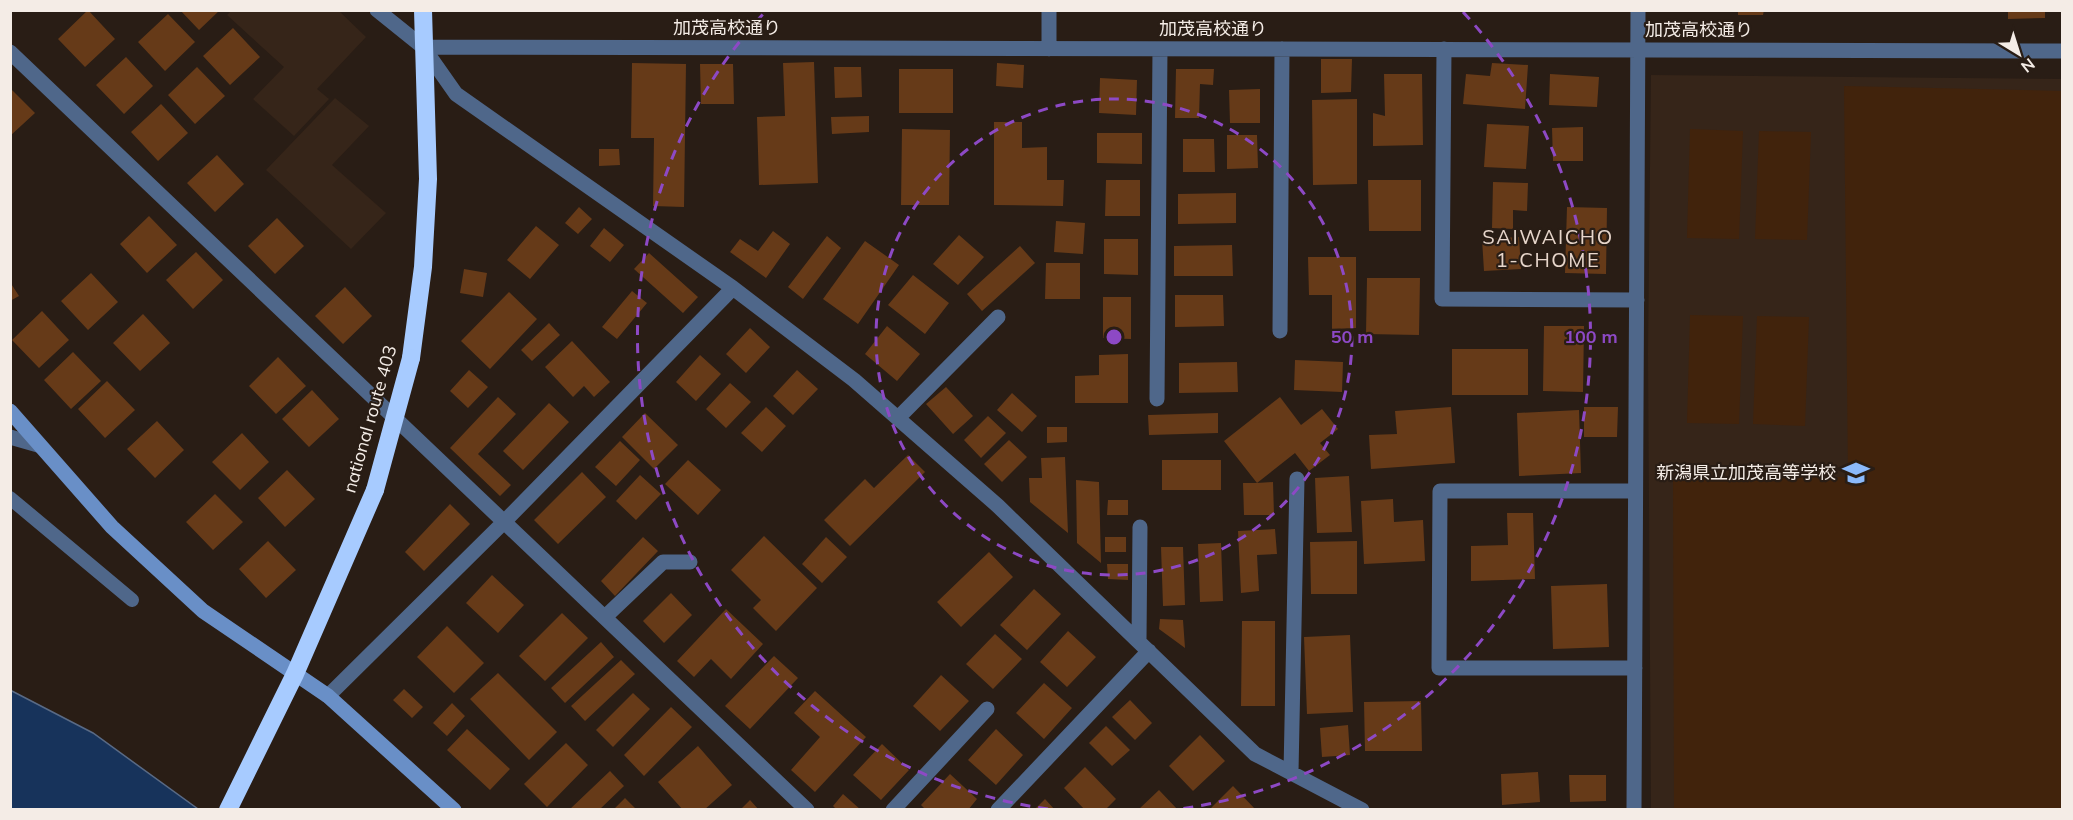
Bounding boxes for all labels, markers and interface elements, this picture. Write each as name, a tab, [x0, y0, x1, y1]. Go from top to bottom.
street label: 加茂高校通り	[673, 16, 781, 39]
street label: 加茂高校通り	[1159, 17, 1267, 40]
street label: 加茂高校通り	[1645, 18, 1753, 41]
north arrow	[1989, 24, 2049, 84]
text: N	[2017, 54, 2039, 77]
district label: SAIWAICHO 1-CHOME	[1482, 224, 1614, 272]
text: 50 m	[1331, 325, 1373, 348]
text: 100 m	[1564, 325, 1618, 348]
centre of rings	[1104, 327, 1124, 347]
street label: national route 403	[337, 342, 402, 495]
school or university icon: 新潟県立加茂高等学校	[1841, 458, 1871, 488]
place label: 新潟県立加茂高等学校	[1656, 461, 1836, 484]

